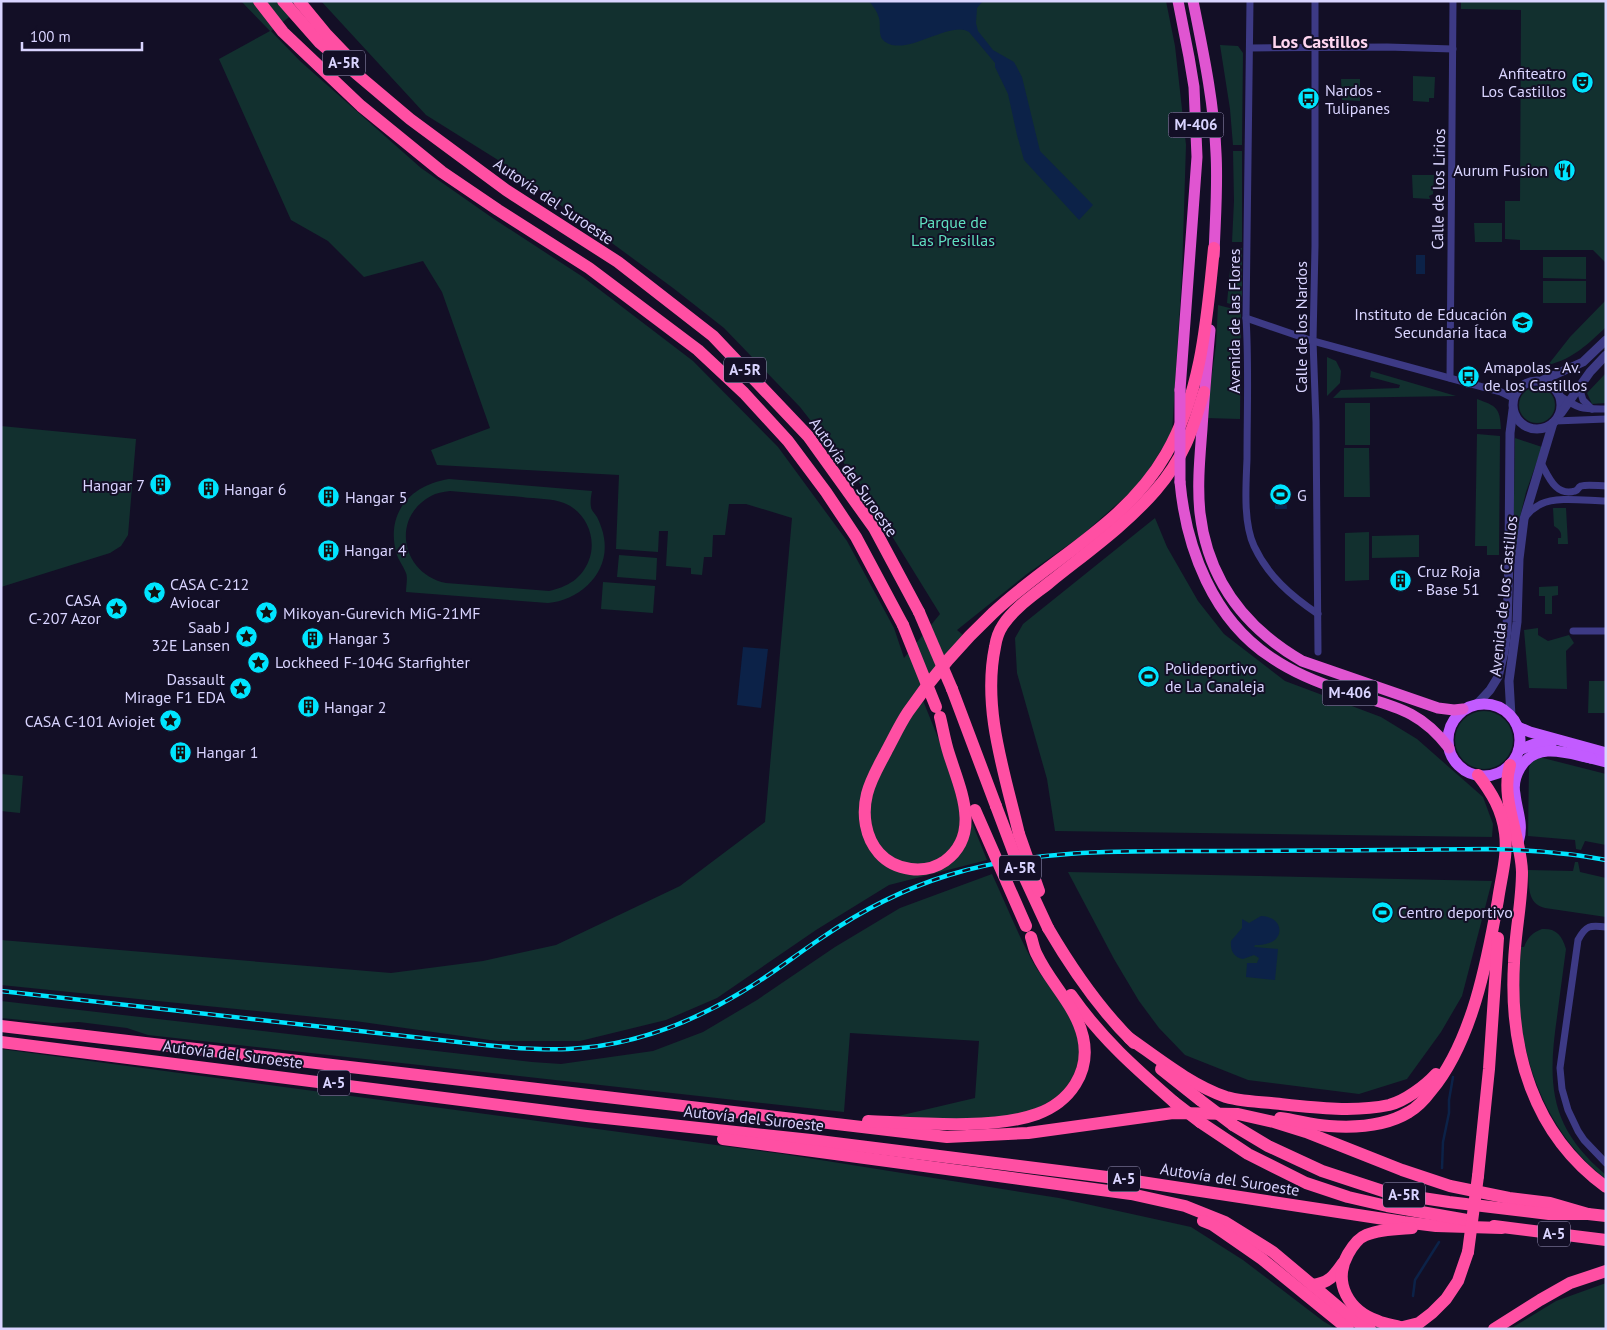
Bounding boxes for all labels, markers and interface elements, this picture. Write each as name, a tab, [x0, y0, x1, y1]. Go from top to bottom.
scale bar	[22, 20, 142, 52]
text: 100 m	[30, 27, 71, 46]
district label: Los Castillos	[1272, 30, 1368, 53]
road number: A-5R	[323, 50, 365, 76]
place label: Anfiteatro Los Castillos	[1481, 63, 1566, 101]
theatre icon: Anfiteatro Los Castillos	[1570, 70, 1594, 94]
place label: Nardos - Tulipanes	[1325, 80, 1390, 118]
bus stop icon: Nardos - Tulipanes	[1297, 87, 1321, 111]
road number: M-406	[1168, 112, 1224, 138]
street label: Calle de los Lirios	[1427, 128, 1449, 250]
street label: Autovía del Suroeste	[490, 153, 618, 249]
restaurant icon: Aurum Fusion	[1552, 158, 1576, 182]
place label: Aurum Fusion	[1453, 160, 1548, 180]
park label: Parque de Las Presillas	[911, 212, 995, 250]
street label: Avenida de las Flores	[1224, 248, 1244, 393]
street label: Calle de los Nardos	[1291, 261, 1311, 393]
place label: Instituto de Educación Secundaria Ítaca	[1354, 304, 1507, 342]
school or university icon: Instituto de Educación Secundaria Ítaca	[1511, 311, 1535, 335]
place label: Amapolas - Av. de los Castillos	[1484, 357, 1587, 395]
road number: A-5R	[724, 358, 766, 382]
bus stop icon: Amapolas - Av. de los Castillos	[1456, 364, 1480, 388]
street label: Autovía del Suroeste	[805, 414, 903, 540]
building icon: Hangar 7	[149, 473, 173, 497]
place label: Hangar 7	[83, 475, 145, 495]
building icon: Hangar 6	[196, 477, 220, 501]
place label: Hangar 6	[224, 479, 286, 499]
sports icon: G	[1269, 483, 1293, 507]
building icon: Hangar 5	[317, 485, 341, 509]
place label: G	[1297, 485, 1307, 505]
place label: Hangar 5	[345, 487, 407, 507]
street label: Avenida de los Castillos	[1485, 514, 1521, 677]
building icon: Hangar 4	[316, 538, 340, 562]
place label: Hangar 4	[344, 540, 407, 560]
place label: Cruz Roja - Base 51	[1417, 561, 1480, 599]
building icon: Cruz Roja - Base 51	[1389, 568, 1413, 592]
place label: CASA C-212 Aviocar	[170, 574, 249, 612]
place icon: CASA C-212 Aviocar	[142, 581, 166, 605]
place label: CASA C-207 Azor	[28, 590, 102, 628]
place icon: CASA C-207 Azor	[105, 597, 129, 621]
place icon: Mikoyan-Gurevich MiG-21MF	[255, 601, 279, 625]
place label: Mikoyan-Gurevich MiG-21MF	[283, 603, 480, 623]
place label: Saab J 32E Lansen	[151, 617, 230, 655]
place icon: Saab J 32E Lansen	[234, 624, 258, 648]
building icon: Hangar 3	[300, 626, 324, 650]
place label: Hangar 3	[328, 628, 390, 648]
place icon: Lockheed F-104G Starfighter	[247, 650, 271, 674]
place label: Lockheed F-104G Starfighter	[275, 652, 470, 672]
place label: Polideportivo de La Canaleja	[1165, 658, 1265, 696]
sports icon: Polideportivo de La Canaleja	[1137, 665, 1161, 689]
place label: Dassault Mirage F1 EDA	[124, 669, 226, 707]
place icon: Dassault Mirage F1 EDA	[229, 676, 253, 700]
road number: M-406	[1322, 680, 1378, 706]
building icon: Hangar 2	[296, 695, 320, 719]
place label: Hangar 2	[324, 697, 386, 717]
place icon: CASA C-101 Aviojet	[159, 709, 183, 733]
place label: CASA C-101 Aviojet	[25, 711, 156, 731]
building icon: Hangar 1	[168, 740, 192, 764]
place label: Hangar 1	[196, 742, 258, 762]
road number: A-5R	[999, 856, 1041, 880]
sports icon: Centro deportivo	[1370, 900, 1394, 924]
place label: Centro deportivo	[1398, 902, 1513, 922]
street label: Autovía del Suroeste	[162, 1035, 304, 1073]
road number: A-5	[318, 1070, 350, 1096]
street label: Autovía del Suroeste	[683, 1101, 825, 1135]
street label: Autovía del Suroeste	[1159, 1158, 1301, 1200]
road number: A-5	[1108, 1166, 1140, 1192]
road number: A-5R	[1383, 1182, 1425, 1208]
road number: A-5	[1538, 1222, 1570, 1246]

